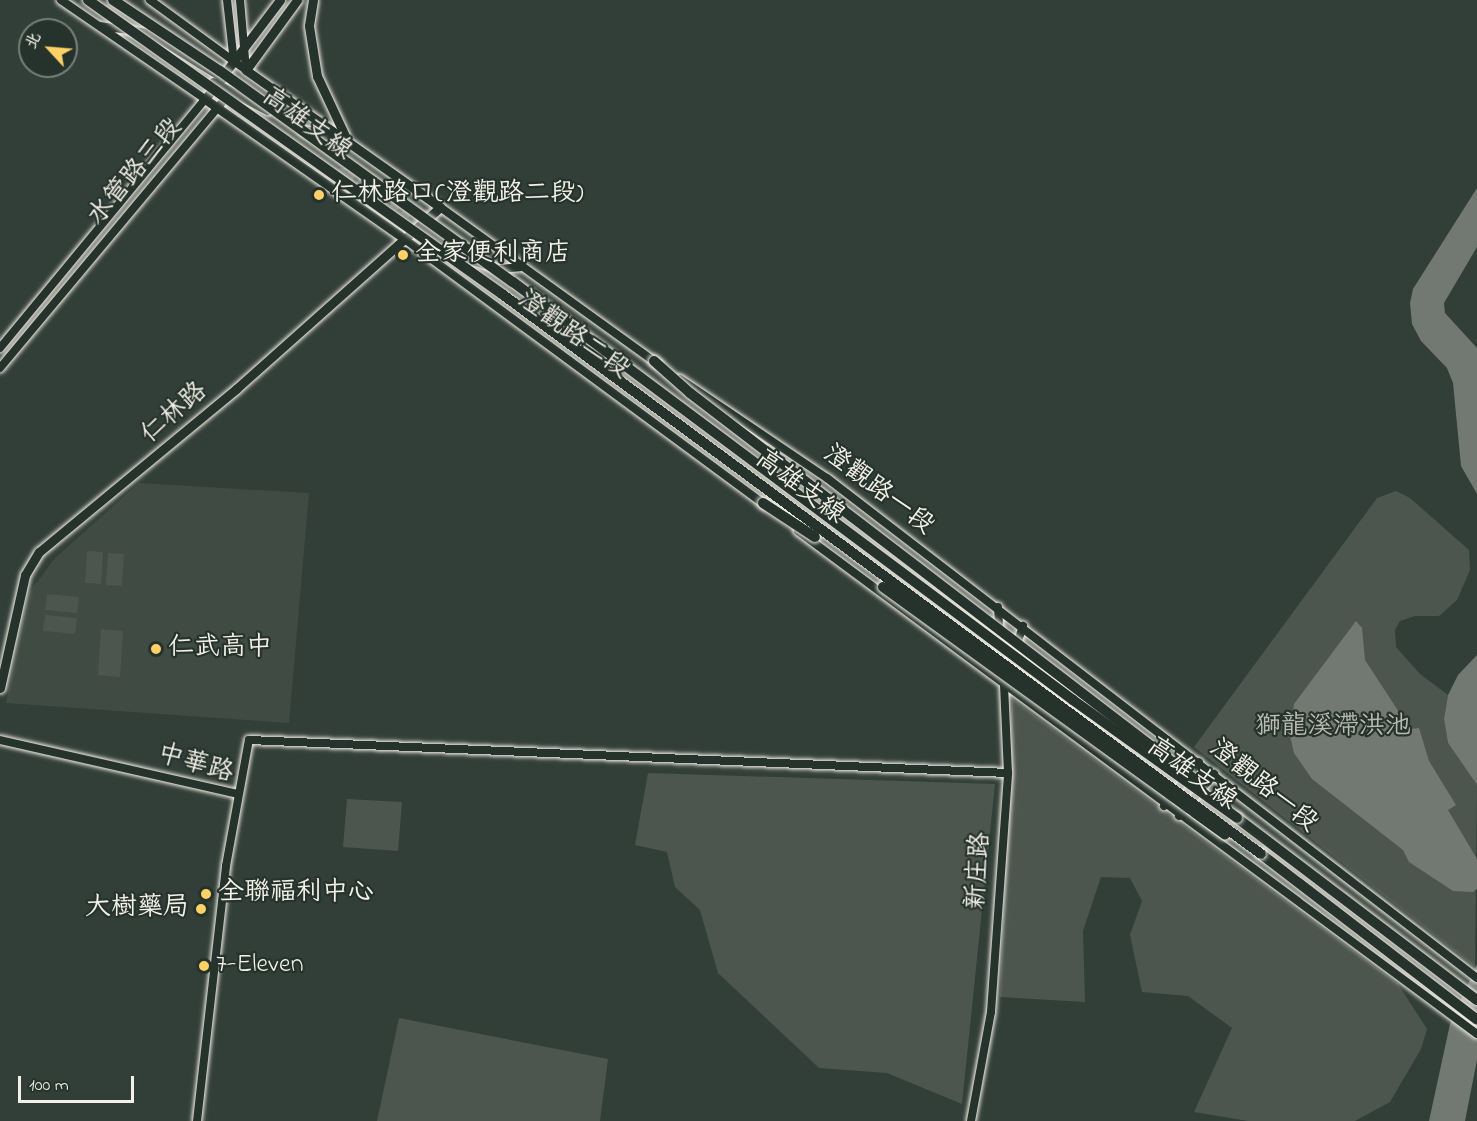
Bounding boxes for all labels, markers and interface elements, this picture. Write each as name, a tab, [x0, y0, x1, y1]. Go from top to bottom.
north arrow	[18, 18, 78, 78]
text: 北	[19, 29, 48, 53]
street label: 高雄支線	[255, 82, 357, 168]
street label: 水管路三段	[82, 113, 190, 233]
place label: 仁林路口(澄觀路二段)	[331, 179, 584, 211]
marker: 仁林路口(澄觀路二段)	[312, 188, 326, 202]
place label: 全家便利商店	[415, 239, 571, 271]
marker: 全家便利商店	[396, 248, 410, 262]
street label: 澄觀路二段	[511, 285, 635, 387]
street label: 仁林路	[135, 377, 215, 451]
street label: 澄觀路一段	[817, 439, 939, 543]
street label: 高雄支線	[748, 444, 850, 532]
place label: 仁武高中	[168, 633, 272, 665]
marker: 仁武高中	[149, 642, 163, 656]
park label: 獅龍溪滯洪池	[1255, 712, 1411, 744]
street label: 高雄支線	[1140, 732, 1242, 818]
street label: 澄觀路一段	[1203, 734, 1323, 840]
street label: 中華路	[153, 739, 237, 791]
street label: 新庄路	[962, 831, 998, 911]
place label: 全聯福利中心	[218, 878, 374, 910]
marker: 全聯福利中心	[199, 887, 213, 901]
place label: 大樹藥局	[85, 893, 189, 925]
marker: 大樹藥局	[194, 902, 208, 916]
place label: 7-Eleven	[216, 950, 304, 982]
marker: 7-Eleven	[197, 959, 211, 973]
scale bar	[21, 1064, 136, 1102]
text: 100 m	[29, 1073, 69, 1099]

